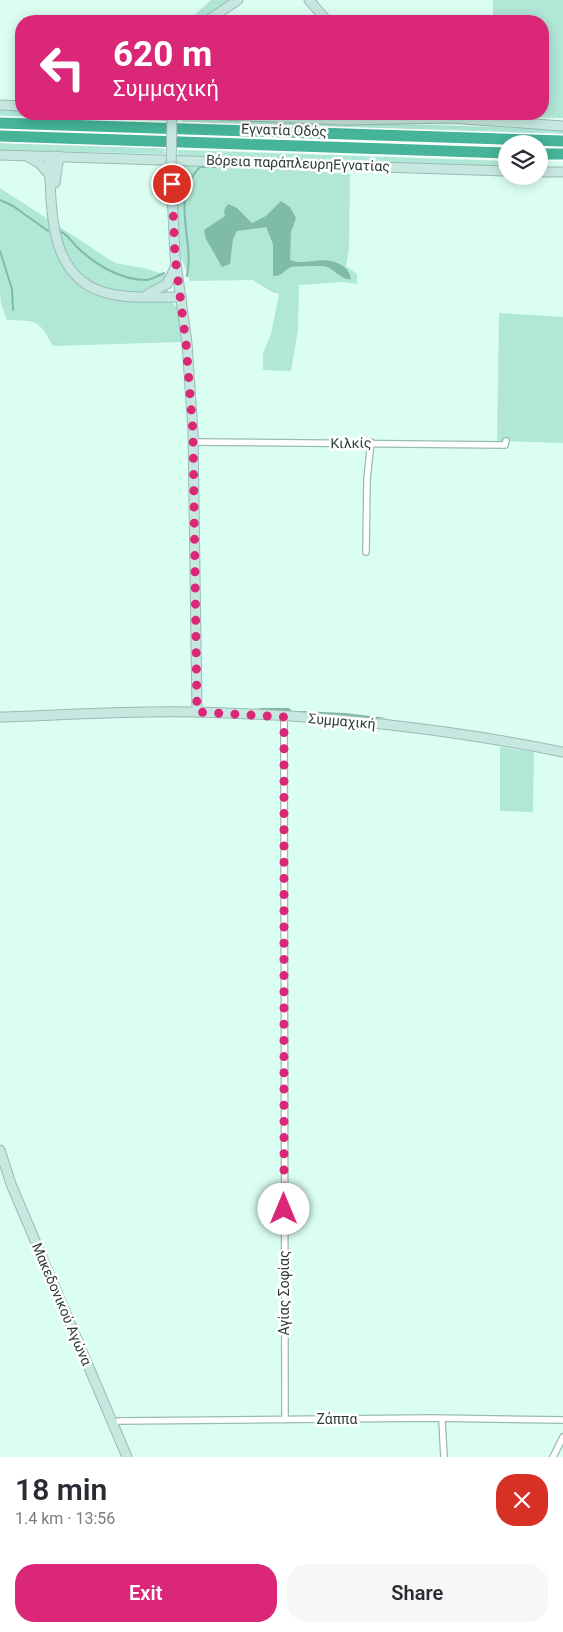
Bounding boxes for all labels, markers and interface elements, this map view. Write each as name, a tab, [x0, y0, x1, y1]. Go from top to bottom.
text: 620 m	[113, 34, 212, 75]
icon: left	[30, 35, 95, 100]
text: Συμμαχική	[113, 76, 219, 101]
street label: Εγνατία Οδός	[241, 121, 327, 139]
map controls	[498, 135, 548, 185]
button: layers	[498, 135, 548, 185]
street label: Βόρεια παράπλευρηΕγνατίας	[206, 152, 390, 174]
pin	[151, 163, 193, 205]
icon: arrive	[158, 170, 186, 198]
street label: Κιλκίς	[330, 435, 372, 451]
street label: Συμμαχική	[308, 710, 376, 732]
position arrow	[257, 1182, 309, 1234]
street label: Μακεδονικού Αγώνα	[29, 1240, 95, 1368]
street label: Αγίας Σοφίας	[276, 1250, 293, 1336]
street label: Ζάππα	[317, 1411, 357, 1427]
text: 18 min	[15, 1472, 107, 1507]
button: close	[496, 1474, 548, 1526]
text: 1.4 km · 13:56	[15, 1509, 115, 1528]
button: Exit	[15, 1564, 277, 1622]
button: Share	[287, 1564, 548, 1622]

